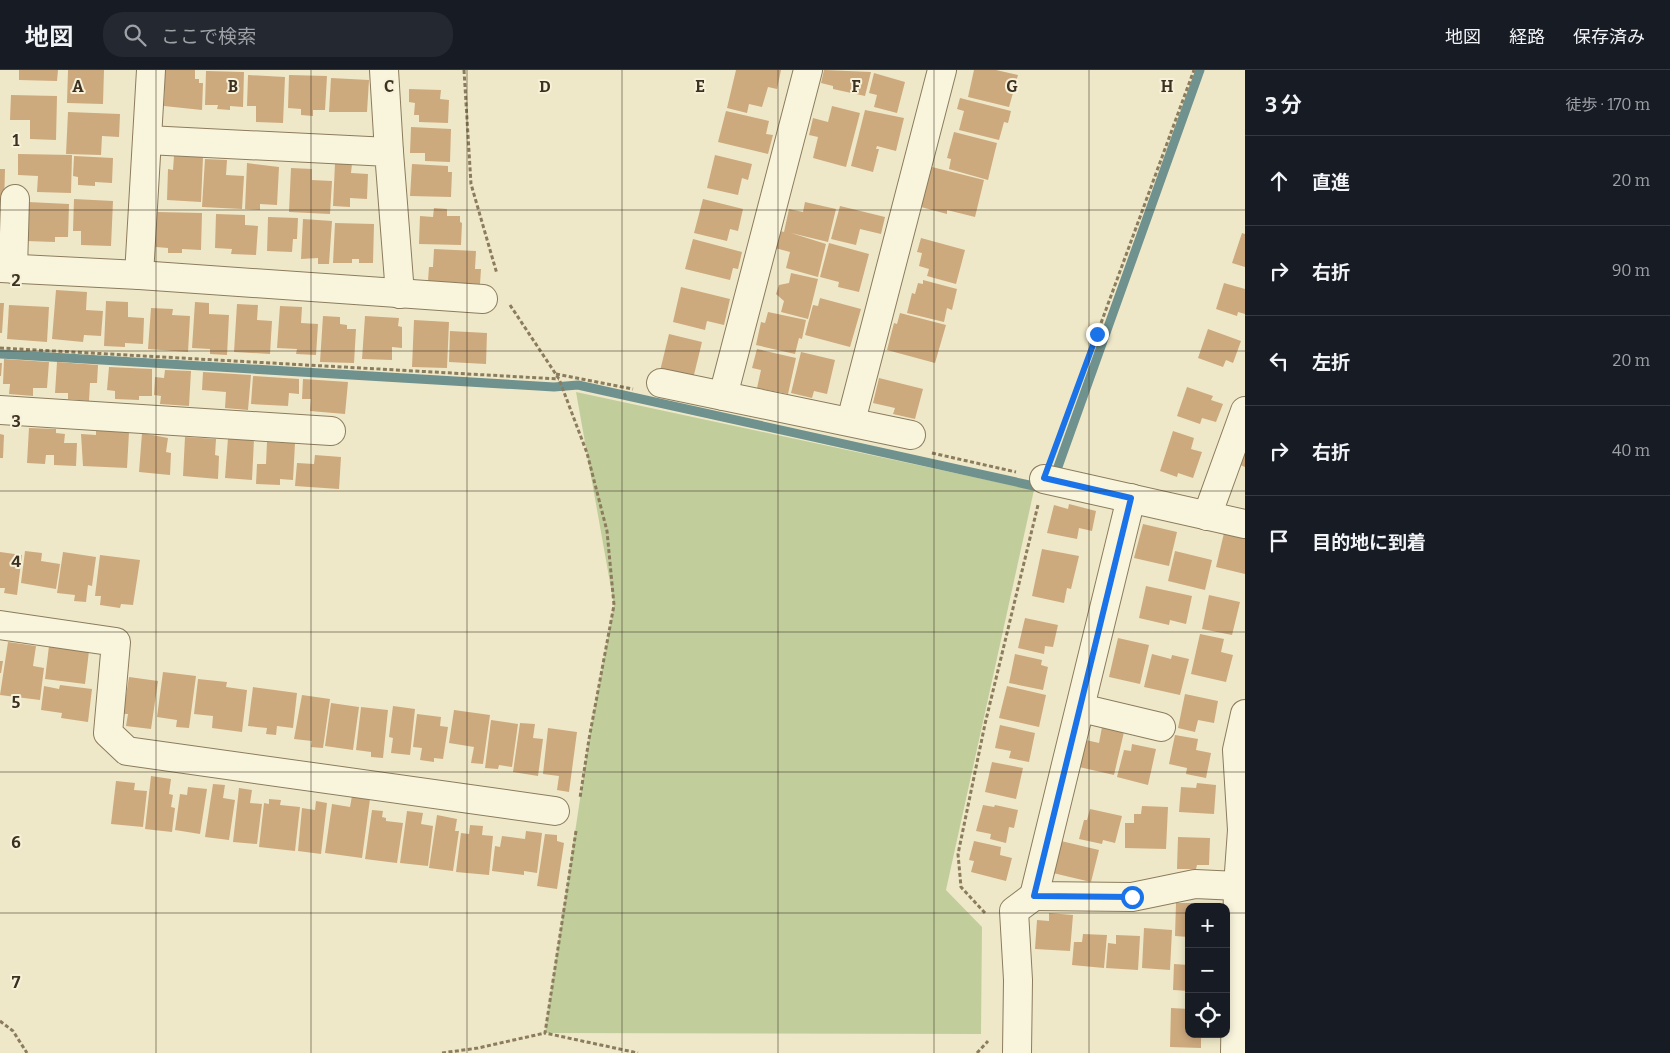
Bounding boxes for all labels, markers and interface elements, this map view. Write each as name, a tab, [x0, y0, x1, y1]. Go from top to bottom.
search box	[103, 12, 453, 57]
icon: search	[121, 21, 149, 49]
text: 地図	[25, 23, 73, 51]
text: ここで検索	[161, 25, 256, 48]
text: 地図	[1445, 26, 1481, 48]
text: 経路	[1509, 26, 1545, 48]
text: 保存済み	[1573, 26, 1645, 48]
text: A	[72, 77, 84, 96]
text: B	[228, 77, 238, 96]
text: C	[384, 77, 394, 96]
text: D	[539, 77, 551, 96]
text: E	[695, 77, 705, 96]
text: F	[852, 77, 861, 96]
text: G	[1006, 77, 1018, 96]
text: H	[1161, 77, 1174, 96]
text: 3 分	[1265, 92, 1302, 118]
text: 徒歩 · 170 m	[1565, 95, 1650, 114]
text: 1	[13, 131, 20, 150]
icon: ahead	[1265, 167, 1293, 195]
text: 直進	[1312, 171, 1350, 194]
text: 20 m	[1613, 171, 1650, 190]
icon: right	[1265, 257, 1293, 285]
text: 右折	[1312, 261, 1350, 284]
text: 90 m	[1612, 261, 1650, 280]
text: 2	[11, 271, 21, 290]
route end	[1086, 323, 1109, 346]
icon: left	[1265, 347, 1293, 375]
text: 左折	[1312, 351, 1350, 374]
text: 20 m	[1613, 351, 1650, 370]
text: 3	[11, 412, 21, 431]
icon: right	[1265, 437, 1293, 465]
text: 右折	[1312, 441, 1350, 464]
text: 40 m	[1612, 441, 1650, 460]
icon: arrive	[1265, 527, 1293, 555]
text: 目的地に到着	[1312, 531, 1426, 554]
text: 4	[11, 552, 21, 571]
text: 5	[12, 693, 21, 712]
text: 6	[11, 833, 21, 852]
route start	[1121, 886, 1144, 909]
map controls	[1185, 903, 1230, 1038]
button: +	[1185, 903, 1230, 948]
button: −	[1185, 948, 1230, 993]
text: 7	[12, 973, 21, 992]
button: locate	[1185, 993, 1230, 1038]

